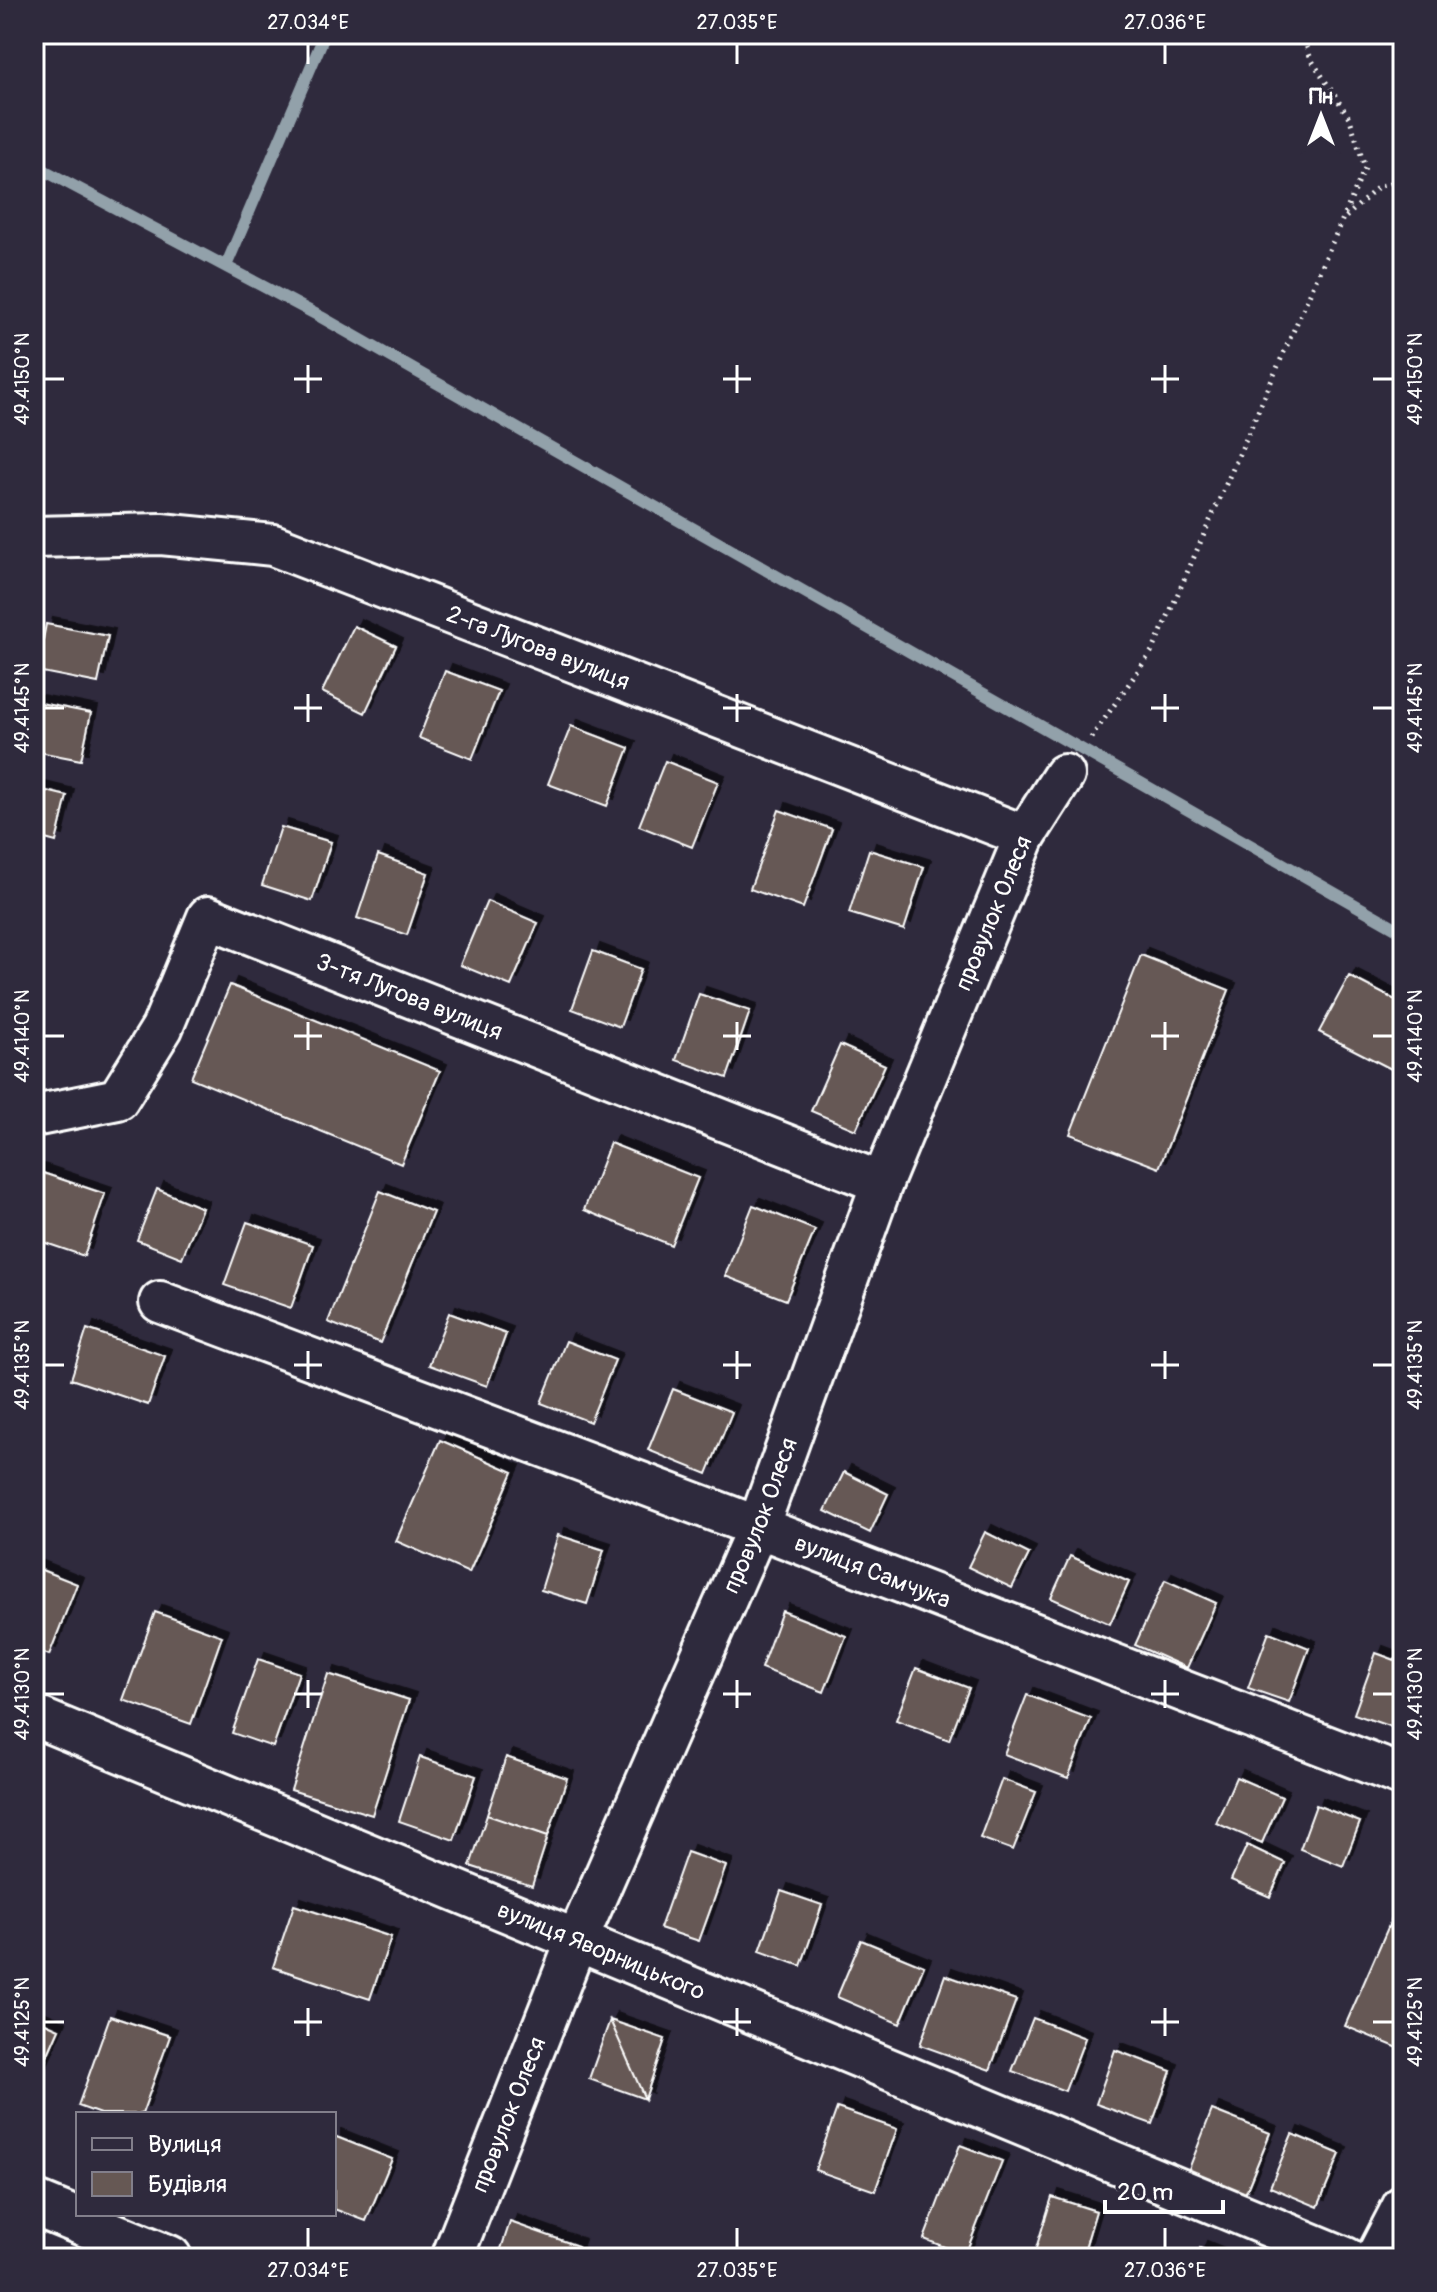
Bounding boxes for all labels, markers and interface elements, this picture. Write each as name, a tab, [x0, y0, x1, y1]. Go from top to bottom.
text: 27.034°E	[267, 10, 349, 35]
text: 27.035°E	[697, 10, 777, 35]
text: 27.036°E	[1124, 10, 1206, 35]
north arrow	[1281, 76, 1361, 156]
text: Пн	[1309, 83, 1333, 111]
text: 49.4150°N	[10, 333, 35, 425]
text: 49.4150°N	[1403, 333, 1428, 425]
street label: 2-га Лугова вулиця	[443, 599, 634, 696]
text: 49.4145°N	[10, 663, 35, 753]
text: 49.4145°N	[1403, 663, 1428, 753]
street label: провулок Олеся	[948, 832, 1038, 995]
street label: 3-тя Лугова вулиця	[312, 947, 507, 1046]
text: 49.4140°N	[10, 989, 35, 1083]
text: 49.4140°N	[1403, 989, 1428, 1083]
text: 49.4135°N	[10, 1320, 35, 1410]
text: 49.4135°N	[1403, 1320, 1428, 1410]
street label: провулок Олеся	[716, 1434, 803, 1598]
street label: вулиця Самчука	[791, 1528, 955, 1615]
text: 49.4130°N	[10, 1648, 35, 1740]
text: 49.4130°N	[1403, 1648, 1428, 1740]
street label: вулиця Яворницького	[493, 1895, 710, 2006]
text: 49.4125°N	[10, 1977, 35, 2067]
text: 49.4125°N	[1403, 1977, 1428, 2067]
street label: провулок Олеся	[465, 2033, 552, 2197]
legend	[76, 2112, 336, 2216]
text: Вулиця	[148, 2130, 221, 2159]
scale bar	[1105, 2164, 1223, 2214]
text: Будівля	[148, 2170, 227, 2199]
text: 20 m	[1117, 2178, 1173, 2207]
text: 27.034°E	[267, 2258, 349, 2283]
text: 27.035°E	[697, 2258, 777, 2283]
text: 27.036°E	[1124, 2258, 1206, 2283]

